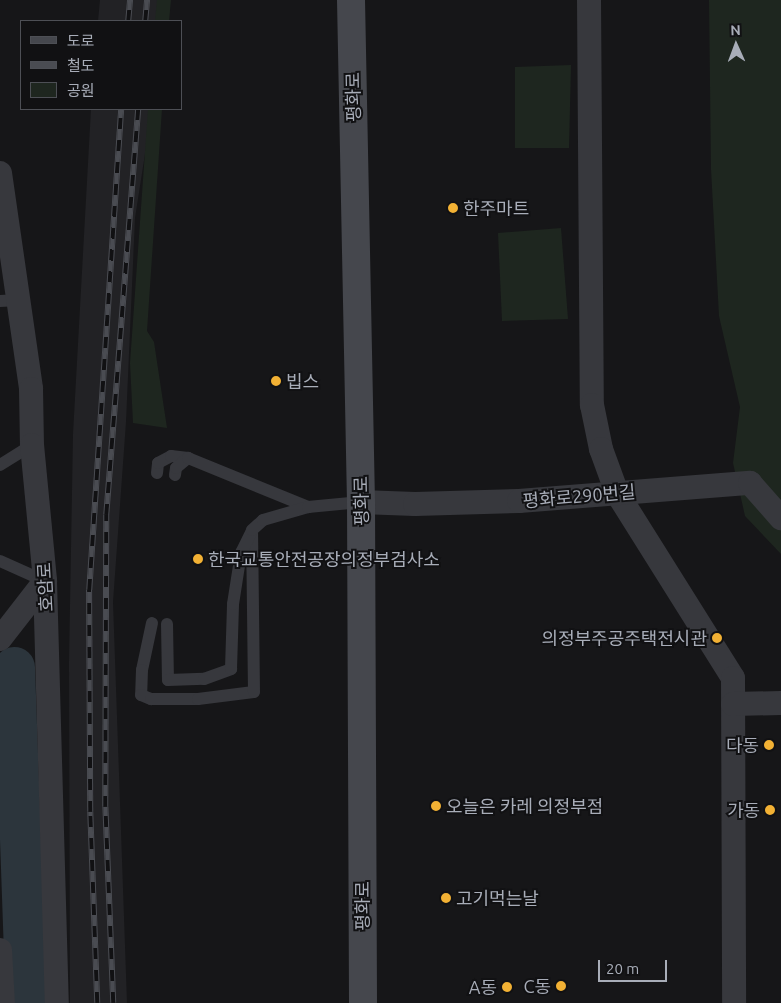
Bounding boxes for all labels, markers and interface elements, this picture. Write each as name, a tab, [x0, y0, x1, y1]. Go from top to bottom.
legend	[20, 20, 182, 110]
north arrow	[711, 20, 761, 70]
text: N	[730, 22, 741, 38]
text: 도로	[67, 32, 95, 49]
text: 철도	[67, 57, 95, 74]
street label: 평화로	[342, 72, 364, 122]
text: 공원	[67, 82, 95, 99]
place label: 한주마트	[463, 197, 529, 219]
marker: 한주마트	[447, 202, 459, 214]
place label: 빕스	[286, 370, 319, 392]
marker: 빕스	[270, 375, 282, 387]
street label: 평화로	[350, 476, 372, 526]
street label: 평화로290번길	[522, 480, 636, 512]
place label: 한국교통안전공장의정부검사소	[208, 548, 440, 570]
marker: 한국교통안전공장의정부검사소	[192, 553, 204, 565]
street label: 호암로	[33, 562, 57, 612]
place label: 의정부주공주택전시관	[541, 627, 707, 649]
marker: 의정부주공주택전시관	[711, 632, 723, 644]
place label: 다동	[726, 734, 759, 756]
marker: 다동	[763, 739, 775, 751]
place label: 오늘은 카레 의정부점	[446, 795, 603, 817]
place label: 가동	[727, 799, 760, 821]
marker: 오늘은 카레 의정부점	[430, 800, 442, 812]
marker: 가동	[764, 804, 776, 816]
street label: 평화로	[351, 881, 373, 931]
place label: 고기먹는날	[456, 887, 539, 909]
marker: 고기먹는날	[440, 892, 452, 904]
scale bar	[601, 950, 670, 982]
text: 20 m	[606, 960, 639, 977]
place label: C동	[523, 975, 551, 997]
place label: A동	[469, 976, 497, 998]
marker: C동	[555, 980, 567, 992]
marker: A동	[501, 981, 513, 993]

